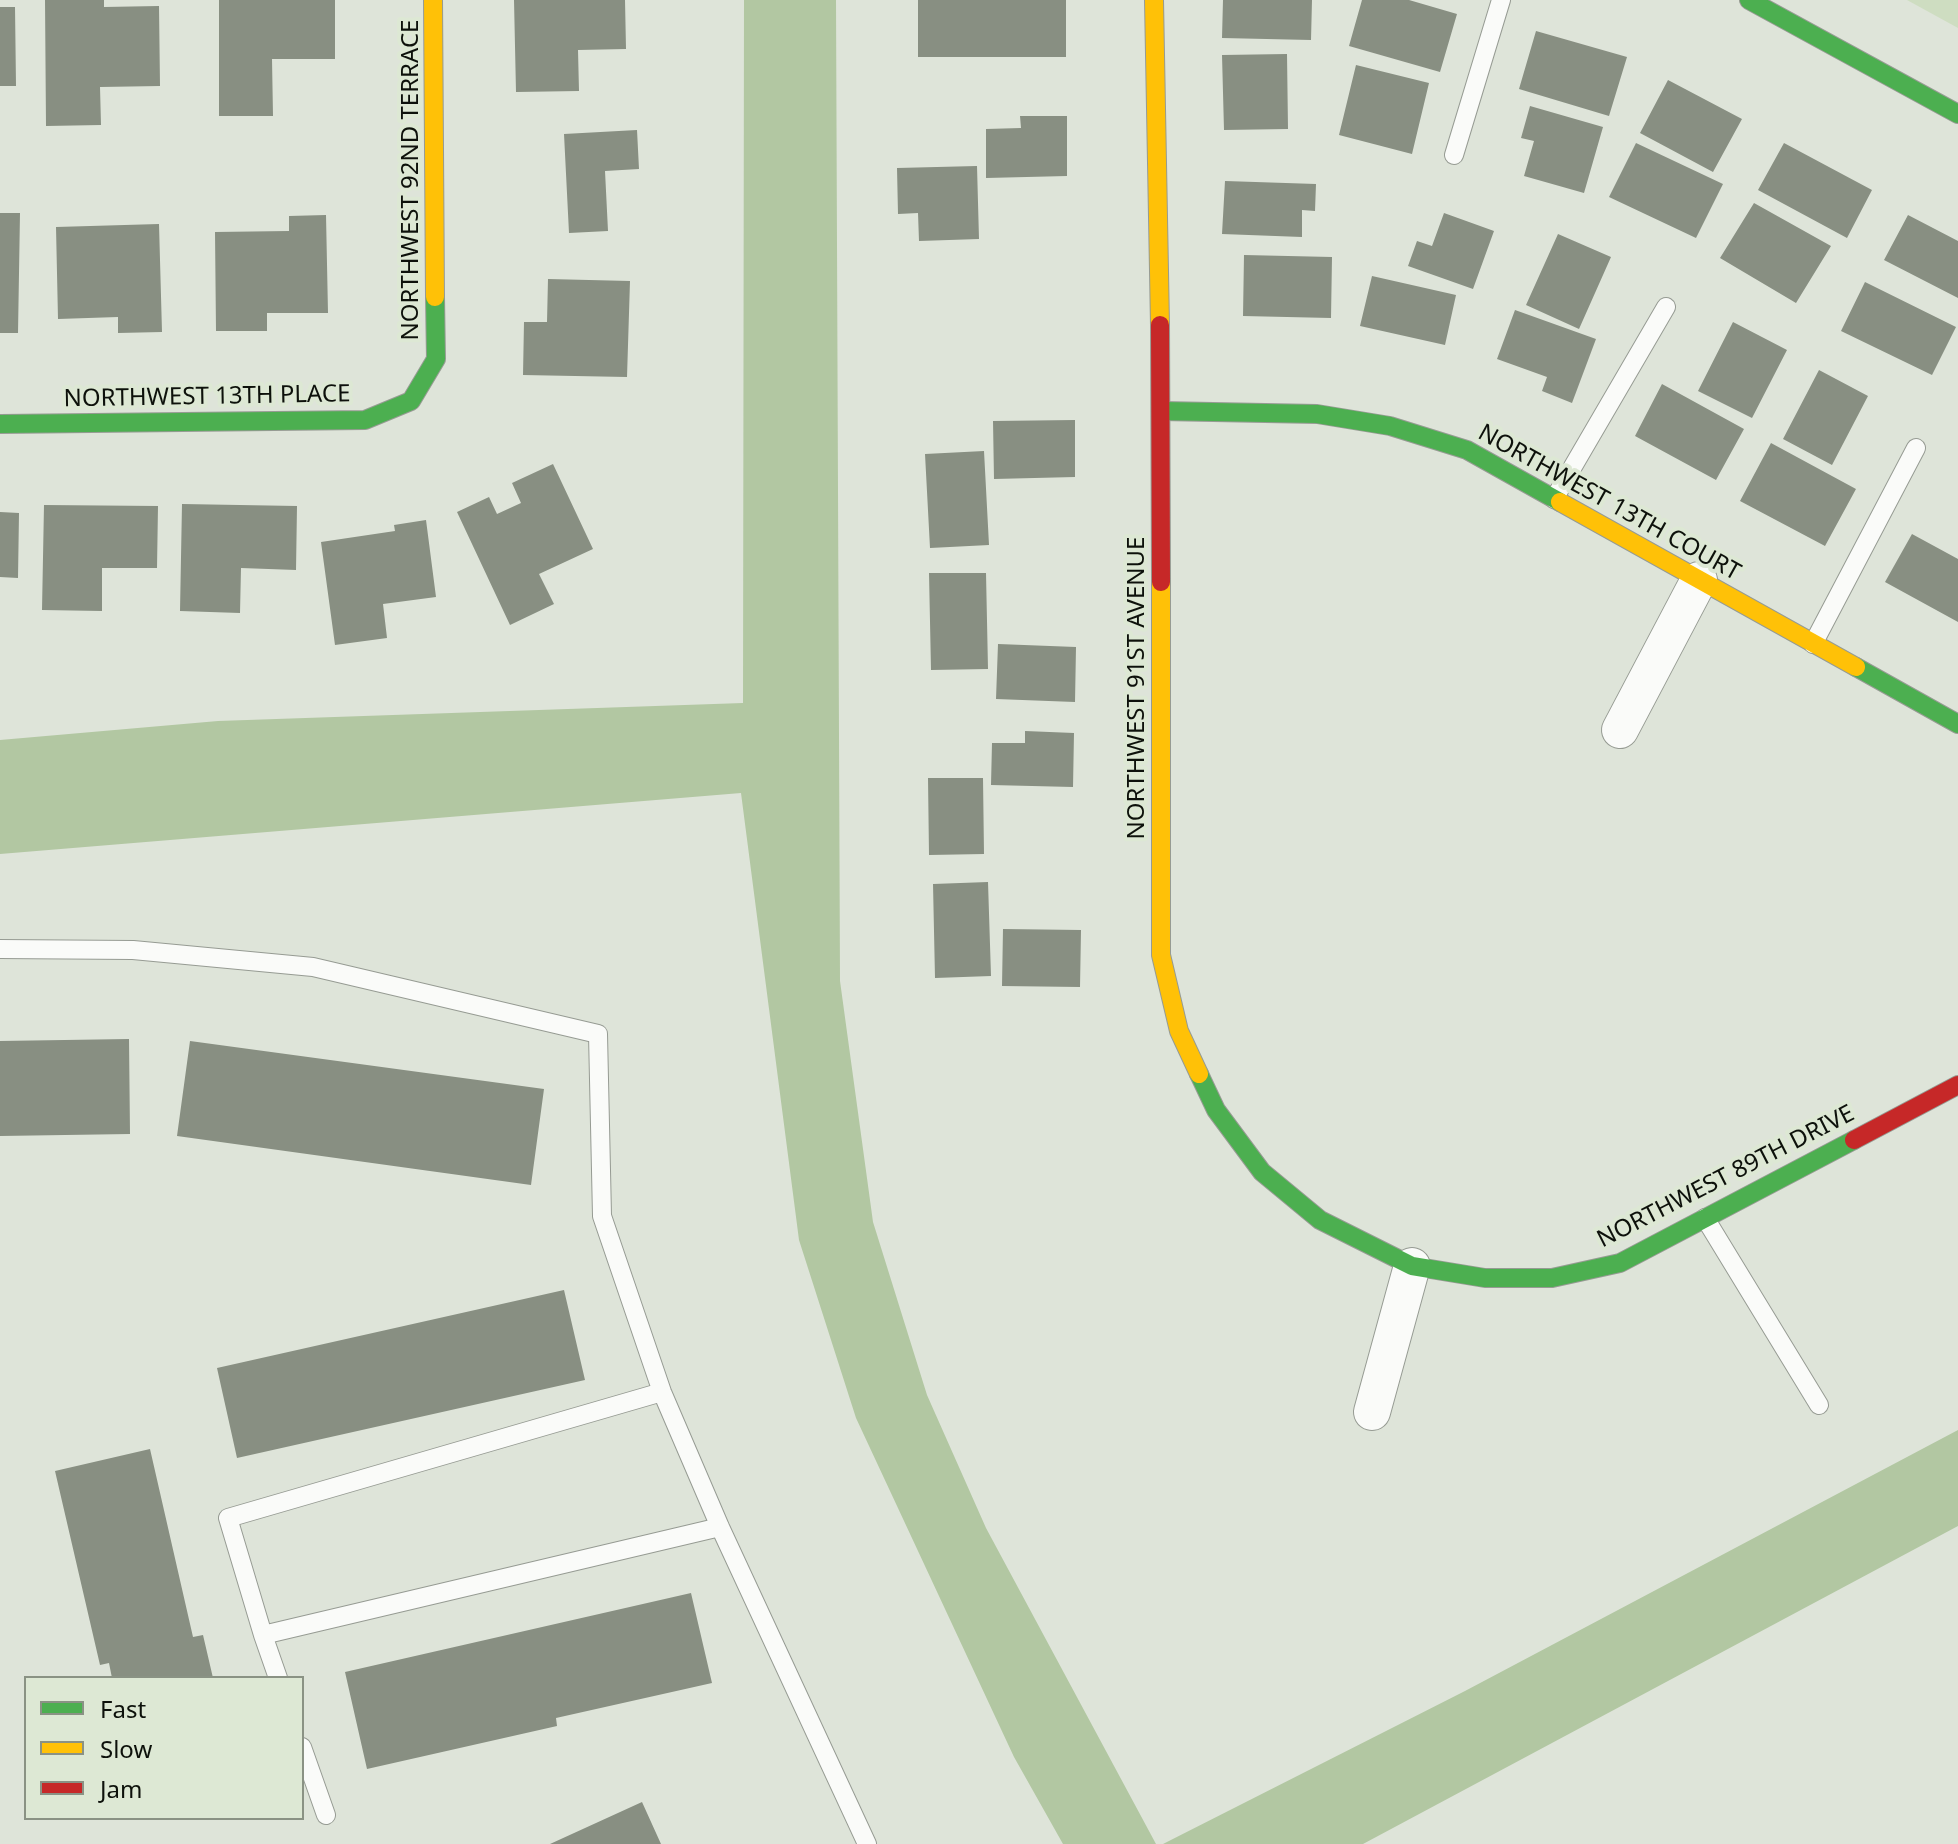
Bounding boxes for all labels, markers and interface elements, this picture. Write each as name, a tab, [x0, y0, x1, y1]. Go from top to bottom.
street label: NORTHWEST 92ND TERRACE	[397, 20, 425, 340]
street label: NORTHWEST 13TH PLACE	[63, 380, 351, 414]
street label: NORTHWEST 13TH COURT	[1473, 419, 1745, 587]
street label: NORTHWEST 91ST AVENUE	[1123, 537, 1151, 839]
street label: NORTHWEST 89TH DRIVE	[1593, 1100, 1859, 1254]
legend	[24, 1676, 304, 1820]
text: Fast	[100, 1692, 146, 1725]
text: Slow	[100, 1732, 152, 1765]
text: Jam	[100, 1772, 142, 1805]

